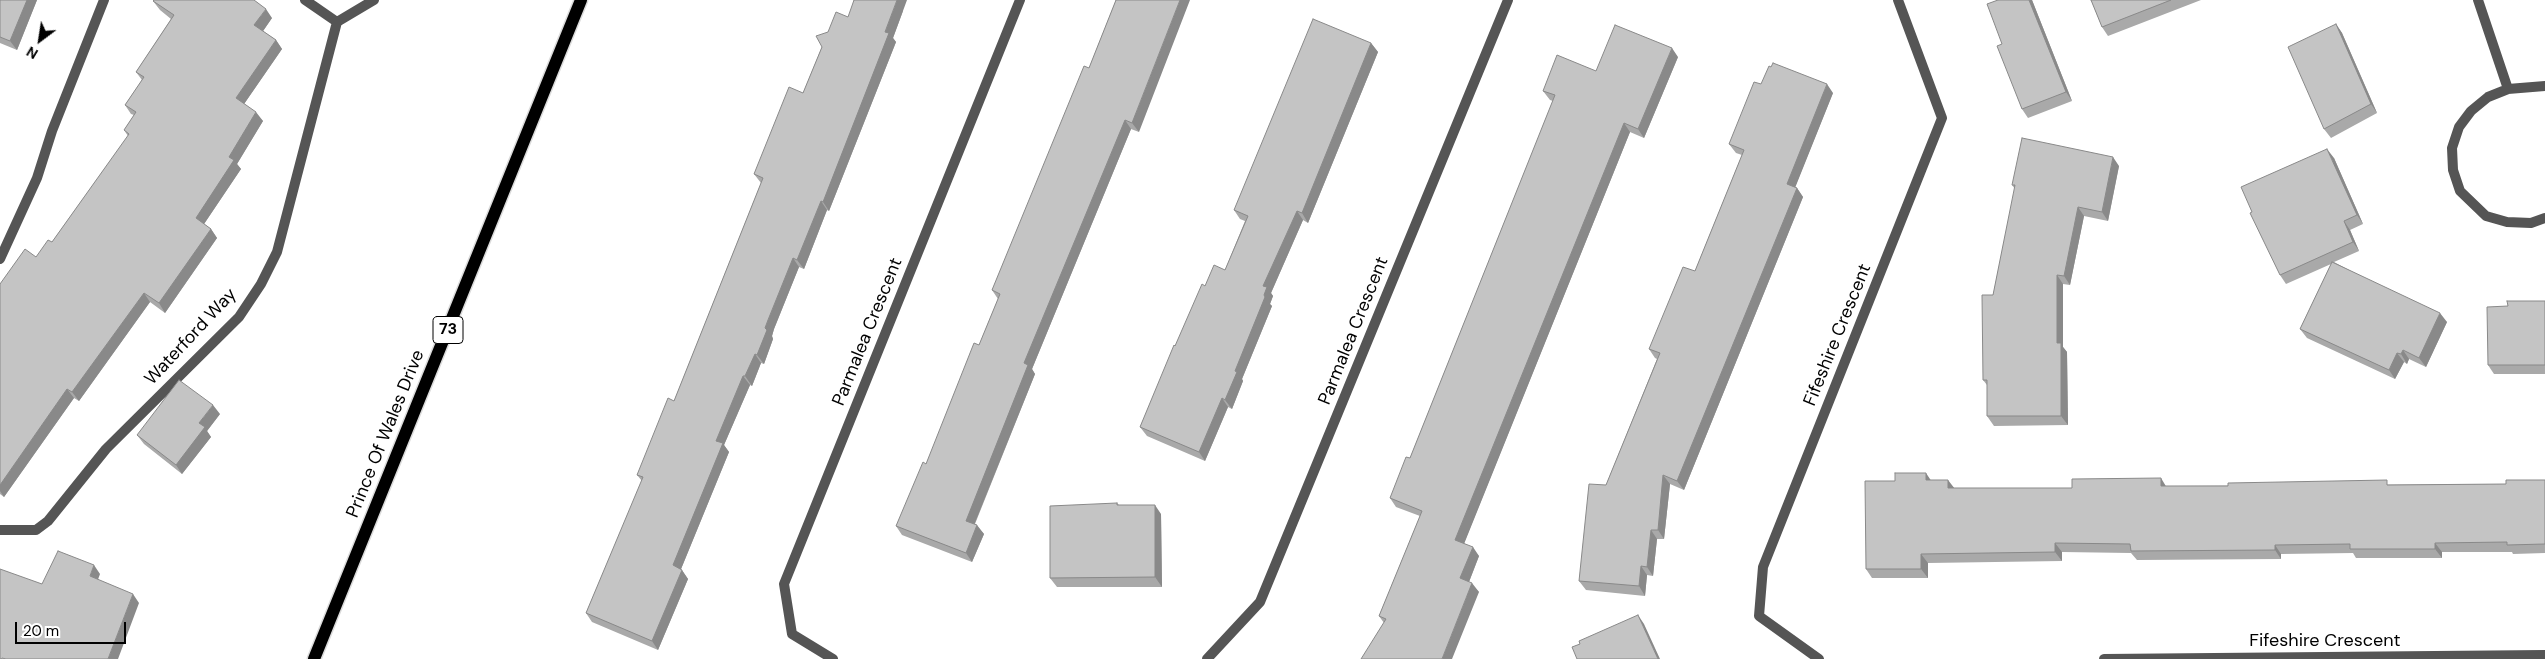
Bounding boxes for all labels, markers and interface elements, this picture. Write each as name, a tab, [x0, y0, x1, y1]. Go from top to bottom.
north arrow	[15, 15, 65, 65]
text: N	[23, 43, 41, 63]
street label: Parmalea Crescent	[1314, 254, 1394, 408]
street label: Parmalea Crescent	[828, 255, 908, 409]
street label: Fifeshire Crescent	[1800, 261, 1876, 409]
street label: Waterford Way	[141, 284, 241, 390]
road number: 73	[433, 316, 463, 344]
street label: Prince Of Wales Drive	[342, 347, 430, 521]
scale bar	[18, 612, 129, 644]
text: 20 m	[23, 621, 59, 641]
street label: Fifeshire Crescent	[2249, 630, 2401, 652]

